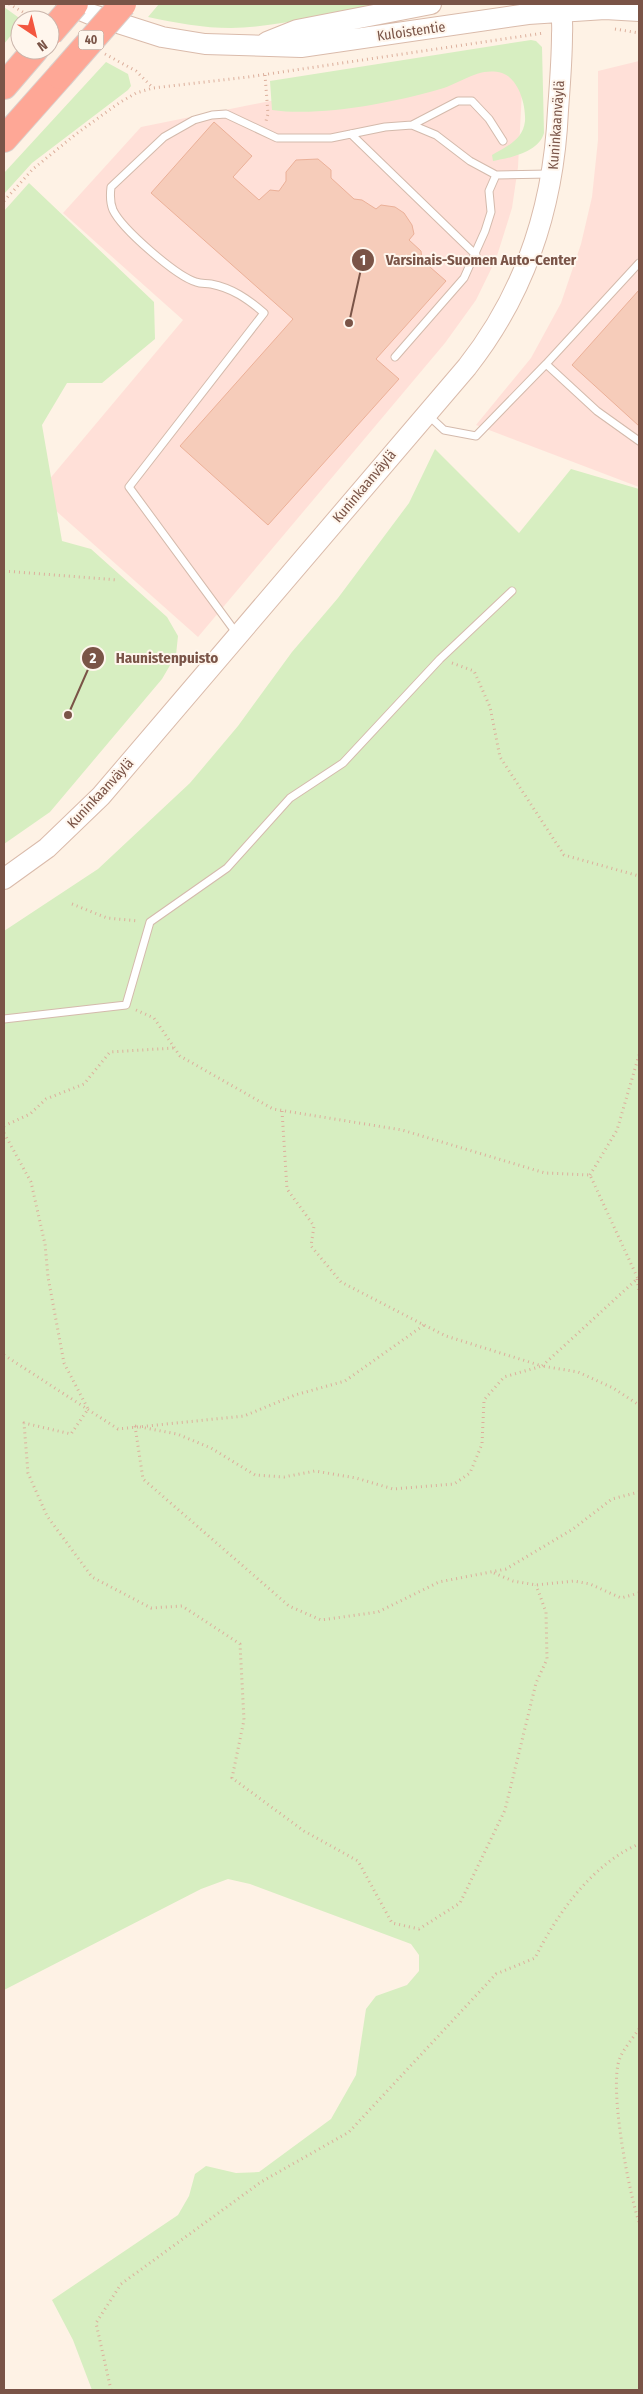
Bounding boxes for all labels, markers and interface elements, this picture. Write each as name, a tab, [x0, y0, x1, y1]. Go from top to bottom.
north arrow	[10, 10, 60, 60]
street label: Kuloistentie	[376, 18, 446, 45]
road number: 40	[78, 30, 104, 50]
text: N	[34, 36, 50, 55]
street label: Kuninkaanväylä	[545, 80, 568, 170]
callout: Varsinais-Suomen Auto-Center	[351, 245, 586, 275]
text: 1	[360, 251, 366, 269]
text: Varsinais-Suomen Auto-Center	[385, 251, 577, 269]
street label: Kuninkaanväylä	[329, 446, 400, 526]
callout: Haunistenpuisto	[81, 643, 228, 673]
text: 2	[89, 649, 97, 667]
text: Haunistenpuisto	[116, 649, 218, 667]
street label: Kuninkaanväylä	[64, 755, 137, 832]

